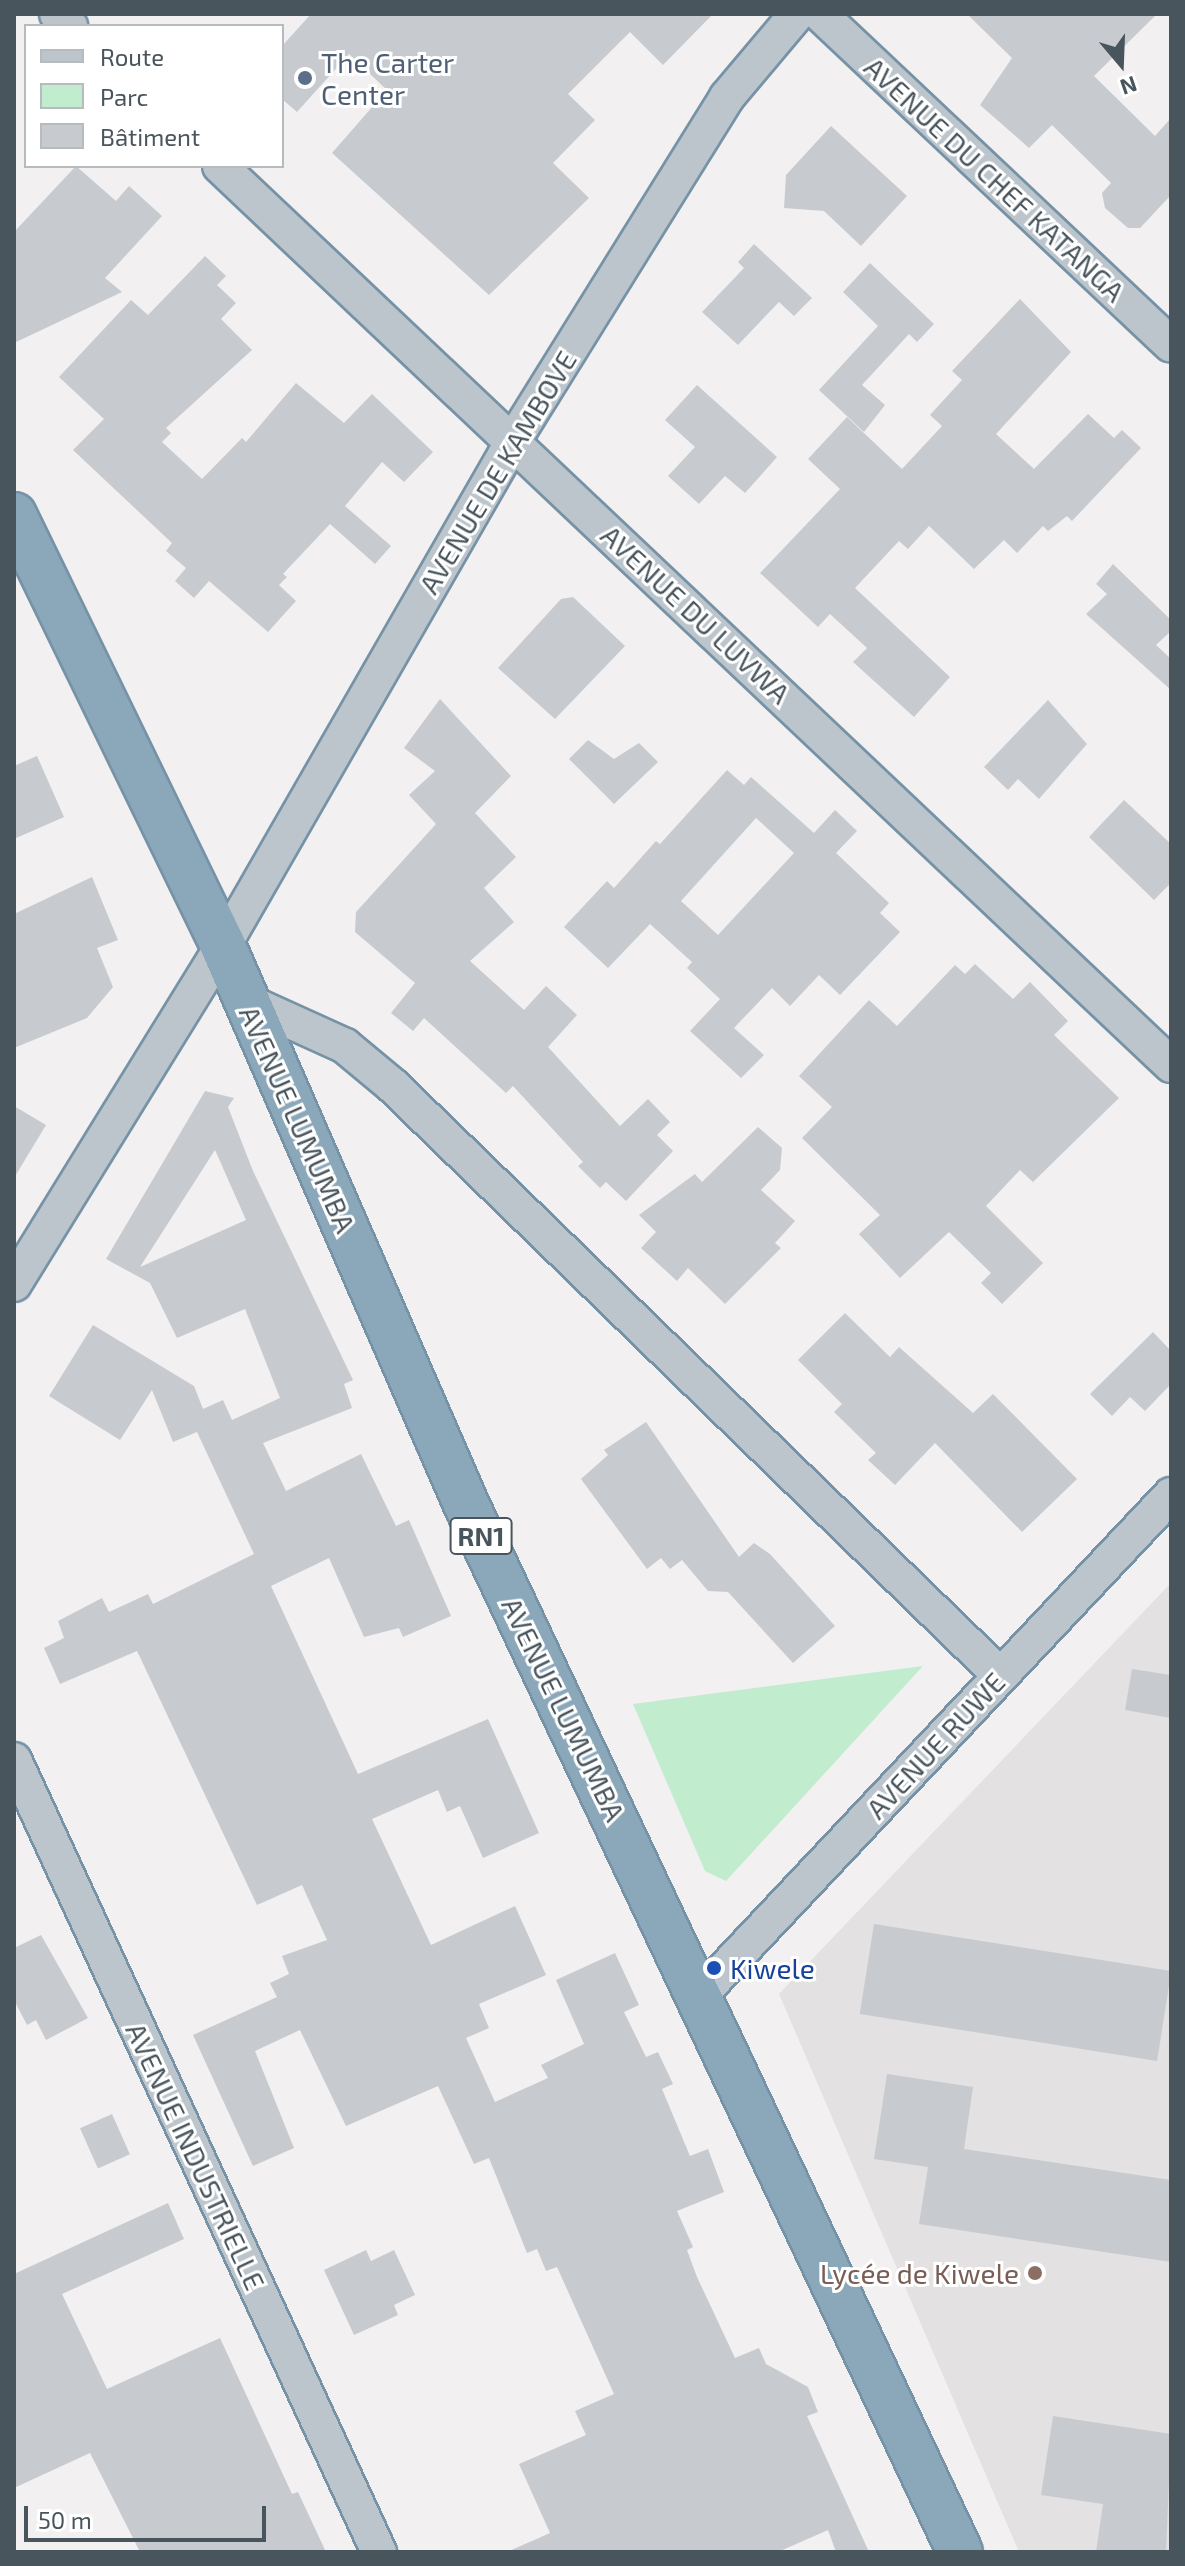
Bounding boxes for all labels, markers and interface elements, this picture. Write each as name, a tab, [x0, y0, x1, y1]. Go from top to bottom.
legend	[24, 24, 284, 168]
north arrow	[1081, 24, 1161, 104]
text: Route	[100, 42, 164, 71]
place label: The Carter Center	[321, 45, 454, 111]
street label: AVENUE DU CHEF KATANGA	[858, 49, 1132, 309]
marker: The Carter Center	[296, 69, 314, 87]
text: Parc	[100, 82, 148, 111]
text: Bâtiment	[100, 122, 200, 151]
street label: AVENUE DE KAMBOVE	[411, 345, 583, 599]
street label: AVENUE DU LUVWA	[595, 518, 797, 710]
street label: AVENUE LUMUMBA	[233, 1000, 363, 1238]
road number: RN1	[449, 1514, 513, 1558]
street label: AVENUE LUMUMBA	[495, 1592, 633, 1826]
street label: AVENUE RUWE	[859, 1665, 1011, 1825]
place label: Kiwele	[730, 1951, 815, 1985]
marker: Kiwele	[705, 1959, 723, 1977]
street label: AVENUE INDUSTRIELLE	[119, 2017, 273, 2295]
place label: Lycée de Kiwele	[820, 2256, 1019, 2290]
marker: Lycée de Kiwele	[1026, 2264, 1044, 2282]
scale bar	[28, 2490, 270, 2540]
text: 50 m	[38, 2505, 92, 2534]

